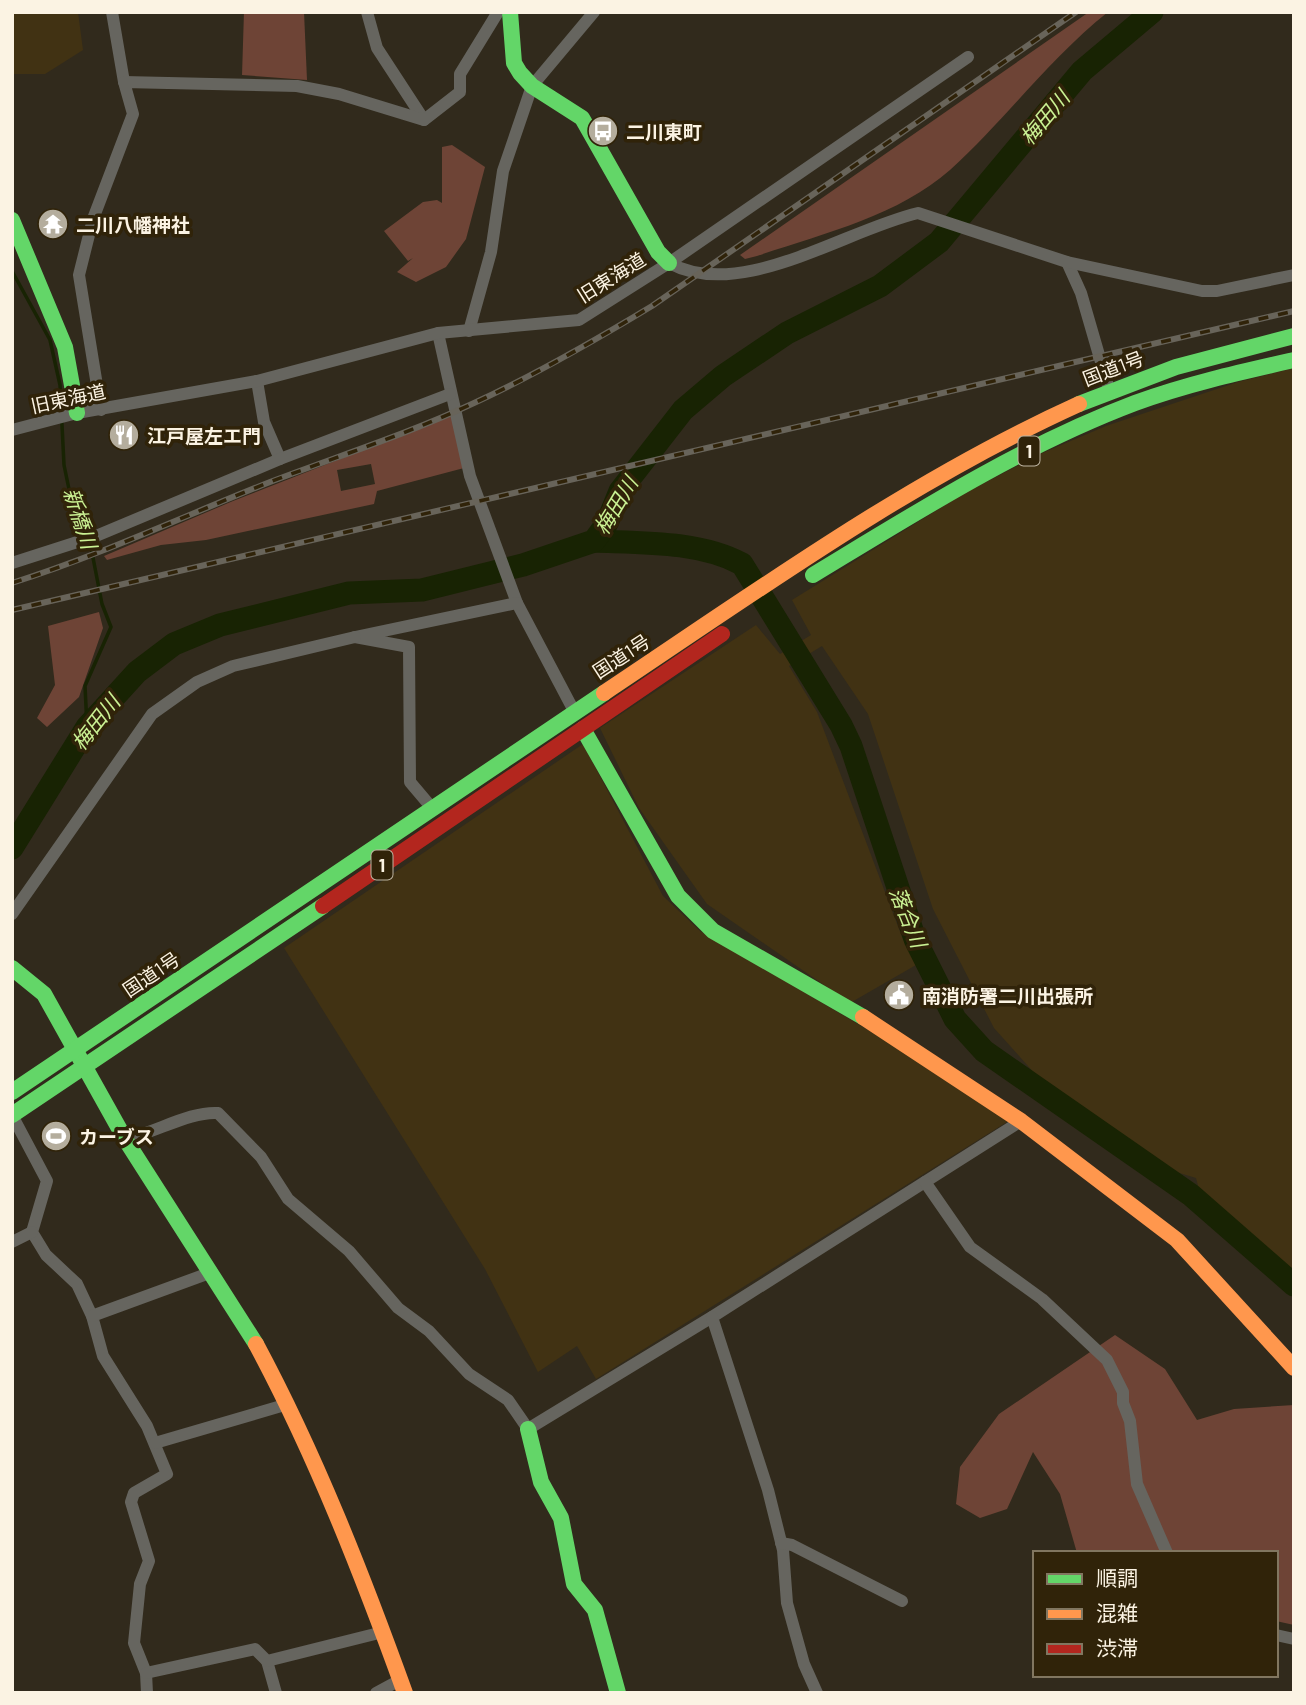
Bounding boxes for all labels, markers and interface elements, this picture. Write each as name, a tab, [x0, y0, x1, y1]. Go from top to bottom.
water label: 梅田川	[1014, 83, 1075, 149]
bus stop icon: 二川東町	[586, 114, 620, 148]
place label: 二川東町	[626, 120, 702, 143]
temple icon: 二川八幡神社	[36, 207, 70, 241]
place label: 二川八幡神社	[76, 213, 190, 236]
street label: 旧東海道	[573, 247, 649, 307]
street label: 国道1号	[1079, 346, 1147, 390]
street label: 旧東海道	[28, 379, 108, 417]
restaurant icon: 江戸屋左エ門	[107, 418, 141, 452]
place label: 江戸屋左エ門	[147, 424, 261, 447]
road number: 1	[1018, 436, 1040, 466]
water label: 梅田川	[588, 470, 643, 538]
water label: 新橋川	[59, 484, 103, 554]
street label: 国道1号	[588, 629, 654, 683]
water label: 梅田川	[66, 688, 125, 755]
road number: 1	[372, 850, 392, 880]
water label: 落合川	[886, 883, 933, 953]
street label: 国道1号	[118, 947, 184, 1001]
public building icon: 南消防署二川出張所	[882, 978, 916, 1012]
place label: 南消防署二川出張所	[922, 984, 1093, 1007]
sports icon: カーブス	[39, 1119, 73, 1153]
place label: カーブス	[79, 1125, 154, 1148]
legend	[1033, 1551, 1278, 1677]
text: 順調	[1096, 1565, 1138, 1590]
text: 混雑	[1096, 1600, 1138, 1625]
text: 渋滞	[1096, 1635, 1138, 1660]

